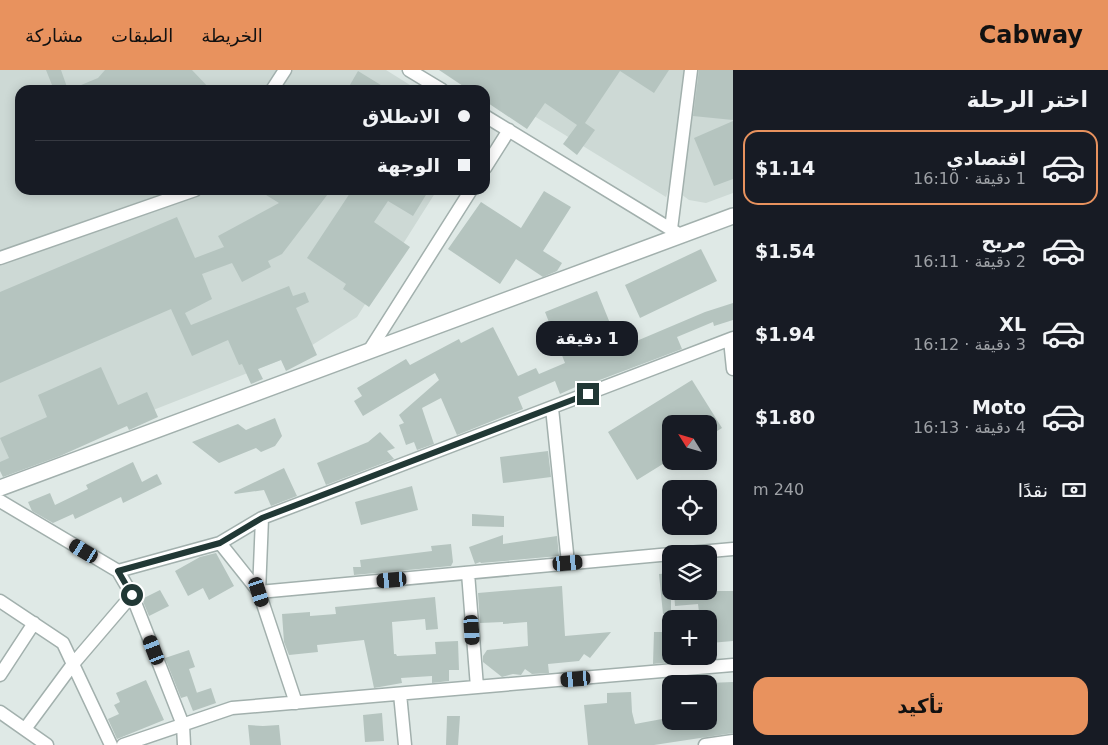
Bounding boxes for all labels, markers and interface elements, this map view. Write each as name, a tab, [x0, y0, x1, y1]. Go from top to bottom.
text: Cabway	[979, 21, 1083, 49]
text: مشاركة	[25, 25, 83, 46]
text: الطبقات	[111, 25, 173, 46]
text: الخريطة	[201, 25, 263, 46]
text: اختر الرحلة	[967, 87, 1088, 112]
text: الانطلاق	[362, 105, 440, 127]
icon: car	[1041, 145, 1086, 190]
text: اقتصادي	[946, 147, 1026, 169]
text: الوجهة	[377, 154, 440, 176]
text: $1.14	[755, 157, 815, 179]
text: 1 دقيقة · 16:10	[913, 169, 1026, 188]
icon: car	[1041, 228, 1086, 273]
text: مريح	[982, 230, 1026, 252]
text: $1.54	[755, 240, 815, 262]
text: 2 دقيقة · 16:11	[913, 252, 1026, 271]
icon: car	[1041, 311, 1086, 356]
text: XL	[999, 313, 1026, 335]
callout: 1 دقيقة	[537, 322, 639, 356]
text: $1.94	[755, 323, 815, 345]
text: 1 دقيقة	[555, 329, 619, 348]
text: 3 دقيقة · 16:12	[913, 335, 1026, 354]
route end	[577, 383, 599, 405]
icon: car	[1041, 394, 1086, 439]
text: Moto	[972, 396, 1026, 418]
text: $1.80	[755, 406, 815, 428]
north arrow	[662, 415, 718, 470]
map controls	[662, 415, 717, 730]
text: 4 دقيقة · 16:13	[913, 418, 1026, 437]
icon: cash	[1060, 476, 1088, 504]
text: نقدًا	[1018, 479, 1048, 501]
button: locate	[662, 480, 717, 535]
text: 240 m	[753, 480, 804, 499]
car	[67, 537, 100, 565]
button: layers	[662, 545, 717, 600]
car	[552, 554, 583, 572]
car	[376, 571, 407, 589]
car	[247, 575, 270, 609]
route start	[121, 584, 143, 606]
button: +	[662, 610, 717, 665]
car	[463, 615, 480, 645]
car	[141, 633, 166, 667]
car	[560, 670, 591, 688]
button: −	[662, 675, 717, 730]
button: تأكيد	[753, 677, 1088, 735]

